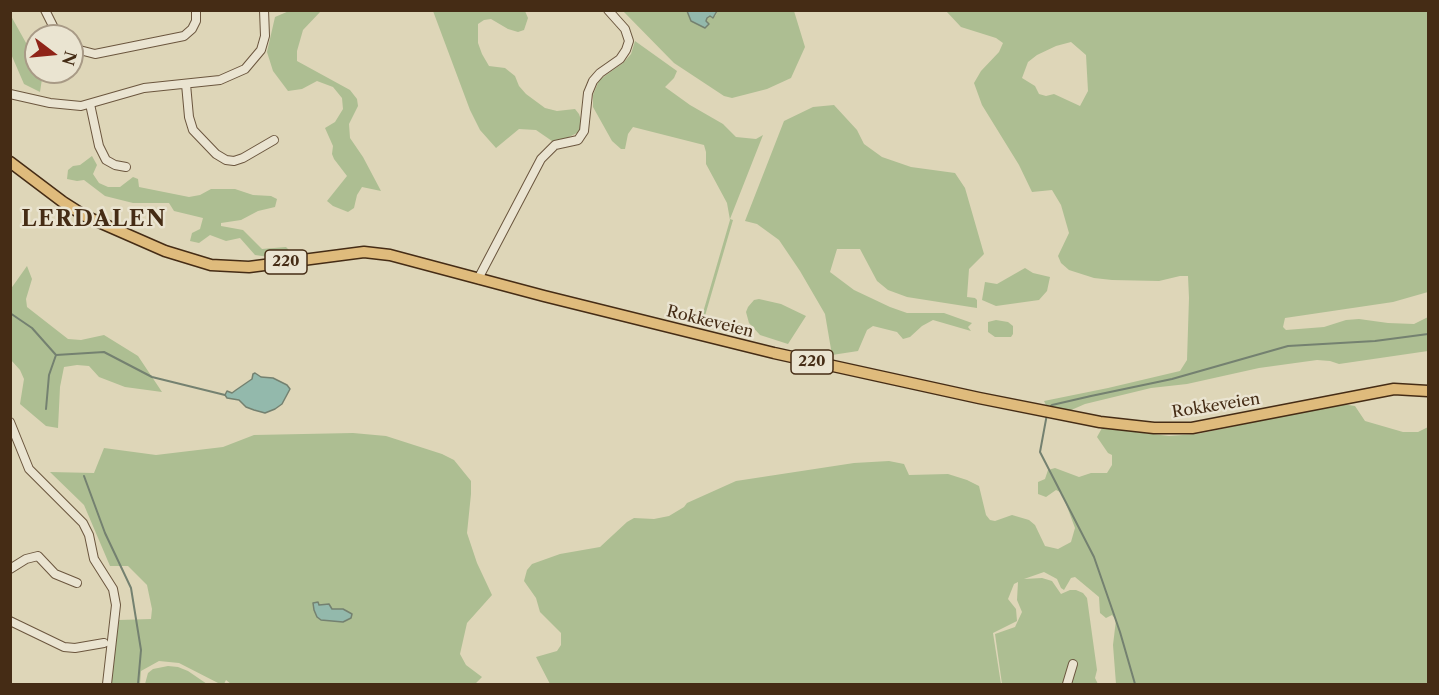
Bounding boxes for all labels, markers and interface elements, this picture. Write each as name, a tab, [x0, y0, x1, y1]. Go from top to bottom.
north arrow	[24, 24, 84, 84]
text: N	[58, 49, 81, 68]
district label: LERDALEN	[21, 207, 167, 233]
road number: 220	[265, 250, 307, 274]
street label: Rokkeveien	[665, 302, 755, 342]
road number: 220	[791, 350, 833, 374]
street label: Rokkeveien	[1171, 390, 1261, 422]

